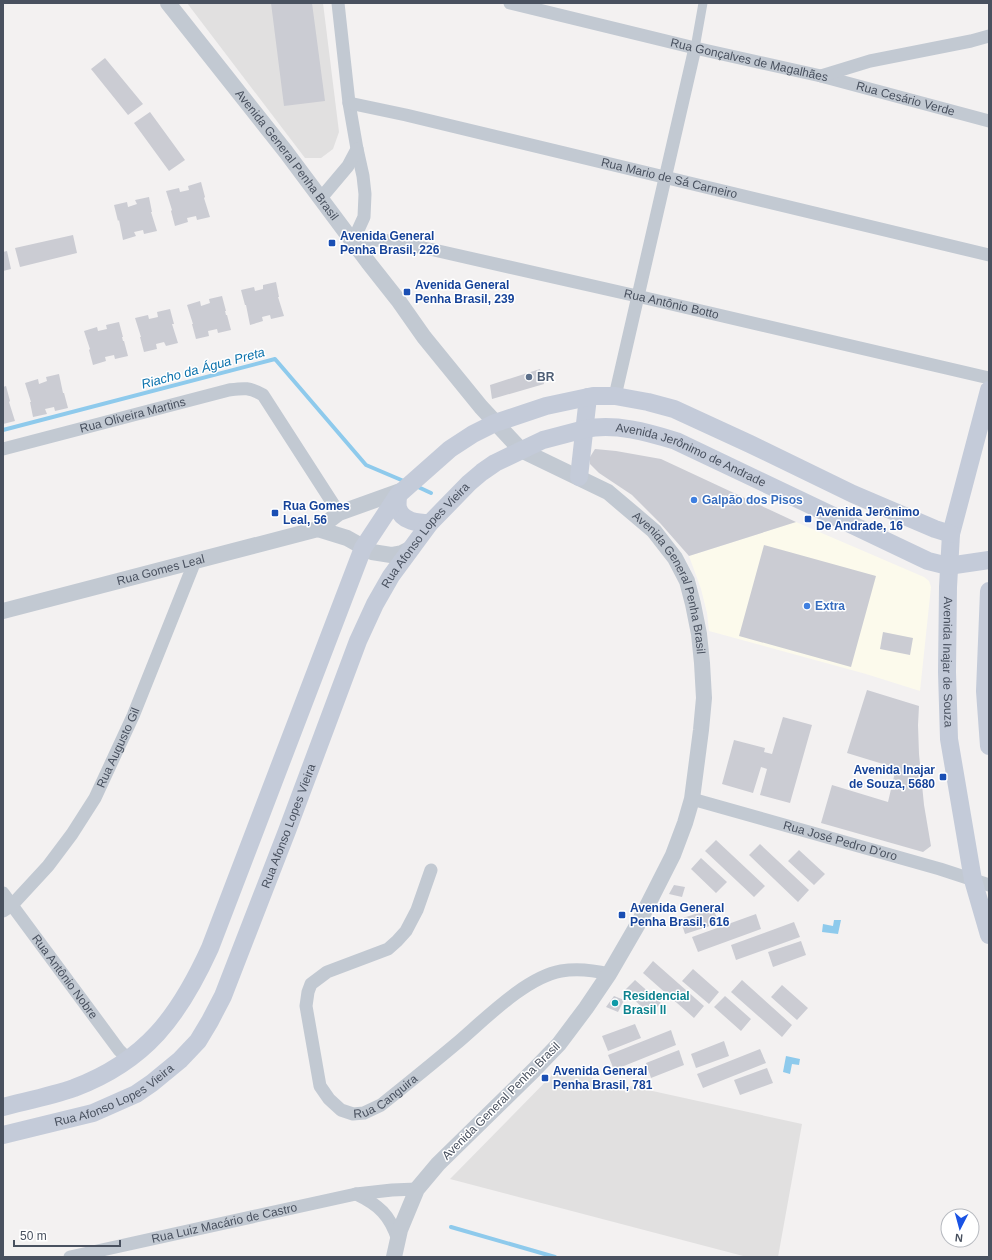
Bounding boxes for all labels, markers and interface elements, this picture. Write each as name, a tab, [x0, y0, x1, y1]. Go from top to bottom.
street label: Rua Gonçalves de Magalhães	[669, 35, 830, 85]
street label: Rua Cesário Verde	[855, 79, 957, 119]
street label: Avenida General Penha Brasil	[232, 87, 341, 223]
street label: Rua Mario de Sá Carneiro	[600, 155, 739, 201]
place label: Avenida General Penha Brasil, 226	[340, 229, 440, 257]
marker: Avenida General Penha Brasil, 226	[327, 238, 337, 248]
place label: Avenida General Penha Brasil, 239	[415, 278, 515, 306]
street label: Rua Antônio Botto	[623, 286, 721, 322]
marker: Avenida General Penha Brasil, 239	[402, 287, 412, 297]
water label: Riacho da Água Preta	[140, 344, 266, 392]
place label: BR	[537, 370, 555, 384]
marker: BR	[524, 372, 534, 382]
street label: Rua Oliveira Martins	[78, 395, 187, 436]
street label: Avenida Jerônimo de Andrade	[615, 420, 768, 490]
street label: Rua Afonso Lopes Vieira	[379, 480, 473, 591]
place label: Galpão dos Pisos	[702, 493, 803, 507]
marker: Galpão dos Pisos	[689, 495, 699, 505]
place label: Rua Gomes Leal, 56	[283, 499, 350, 527]
place label: Avenida Jerônimo De Andrade, 16	[816, 505, 920, 533]
marker: Rua Gomes Leal, 56	[270, 508, 280, 518]
street label: Avenida General Penha Brasil	[629, 509, 708, 655]
marker: Avenida Jerônimo De Andrade, 16	[803, 514, 813, 524]
street label: Rua Gomes Leal	[115, 552, 206, 588]
street label: Avenida Inajar de Souza	[940, 597, 956, 728]
place label: Extra	[815, 599, 845, 613]
marker: Extra	[802, 601, 812, 611]
street label: Rua Augusto Gil	[94, 706, 143, 790]
street label: Rua Afonso Lopes Vieira	[258, 762, 319, 890]
place label: Avenida Inajar de Souza, 5680	[849, 763, 935, 791]
marker: Avenida Inajar de Souza, 5680	[938, 772, 948, 782]
street label: Rua José Pedro D'oro	[782, 818, 899, 864]
place label: Avenida General Penha Brasil, 616	[630, 901, 730, 929]
marker: Avenida General Penha Brasil, 616	[617, 910, 627, 920]
street label: Rua Antônio Nobre	[29, 932, 101, 1022]
place label: Residencial Brasil ll	[623, 989, 690, 1017]
marker: Residencial Brasil ll	[610, 998, 620, 1008]
street label: Avenida General Penha Brasil	[439, 1039, 563, 1163]
street label: Rua Afonso Lopes Vieira	[53, 1061, 177, 1129]
place label: Avenida General Penha Brasil, 781	[553, 1064, 653, 1092]
street label: Rua Canguira	[353, 1071, 421, 1121]
marker: Avenida General Penha Brasil, 781	[540, 1073, 550, 1083]
street label: Rua Luiz Macário de Castro	[150, 1200, 299, 1246]
north arrow	[940, 1208, 980, 1248]
scale bar	[14, 1222, 120, 1248]
text: 50 m	[20, 1229, 47, 1243]
text: N	[954, 1232, 964, 1244]

